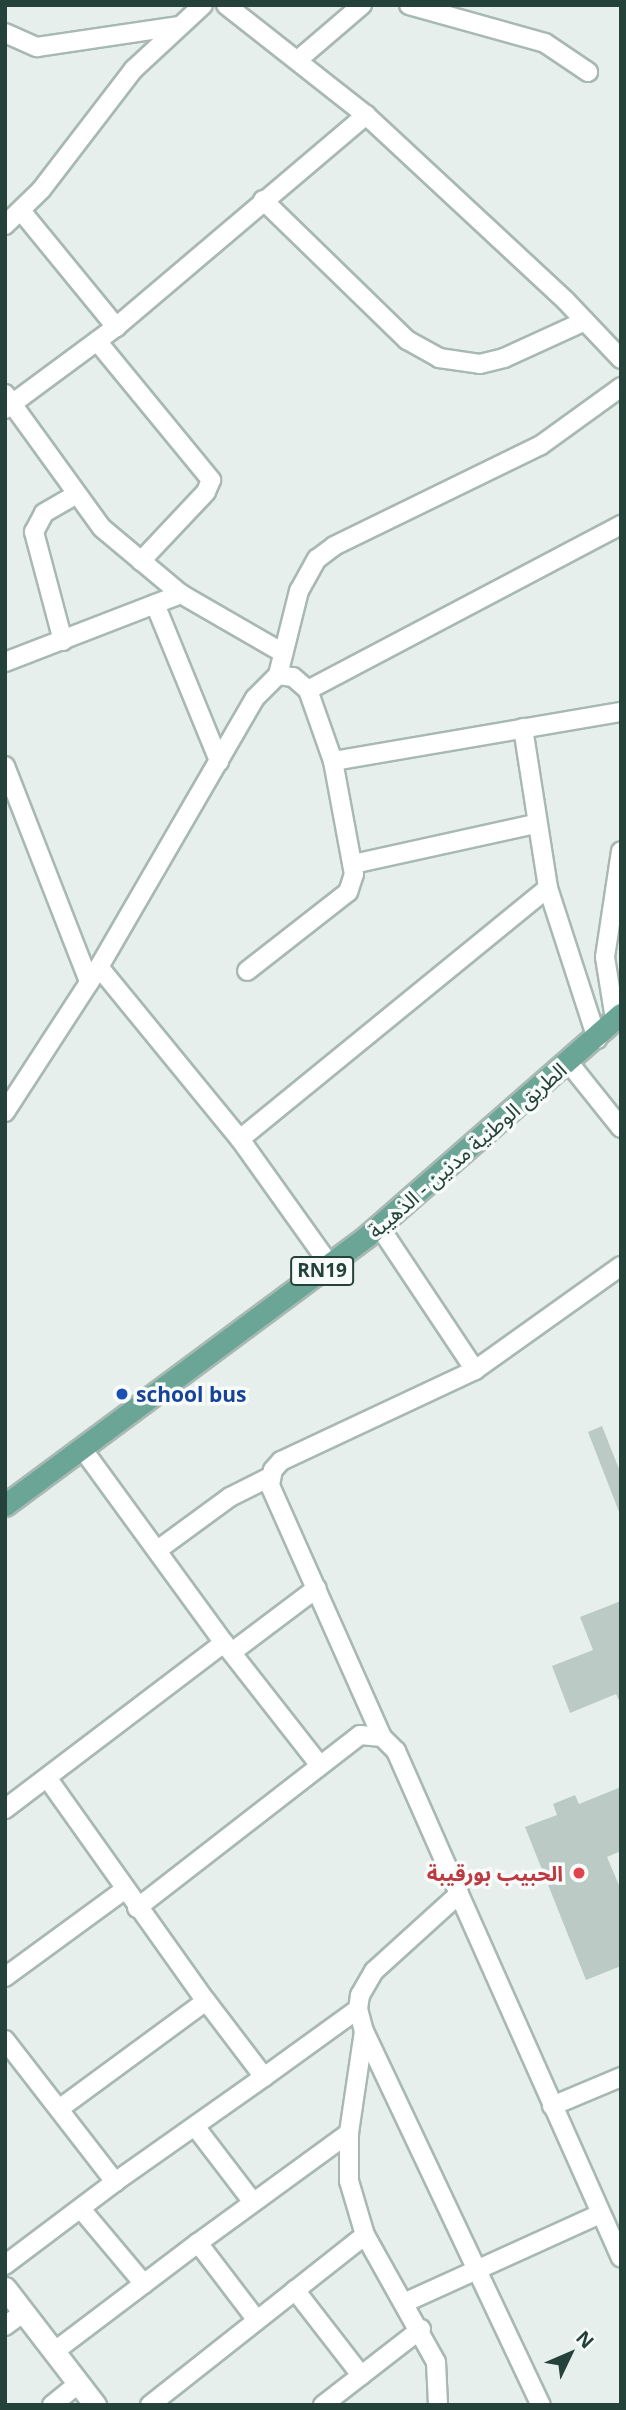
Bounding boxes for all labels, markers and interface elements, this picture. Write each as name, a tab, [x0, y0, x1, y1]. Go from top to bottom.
street label: الطريق الوطنية مدنين - الذهيبة	[363, 1057, 571, 1243]
road number: RN19	[289, 1256, 355, 1287]
place label: school bus	[136, 1381, 246, 1407]
marker: school bus	[114, 1386, 130, 1402]
place label: الحبيب بورقيبة	[427, 1860, 563, 1886]
marker: الحبيب بورقيبة	[569, 1863, 589, 1883]
north arrow	[535, 2319, 605, 2389]
text: N	[570, 2325, 600, 2354]

